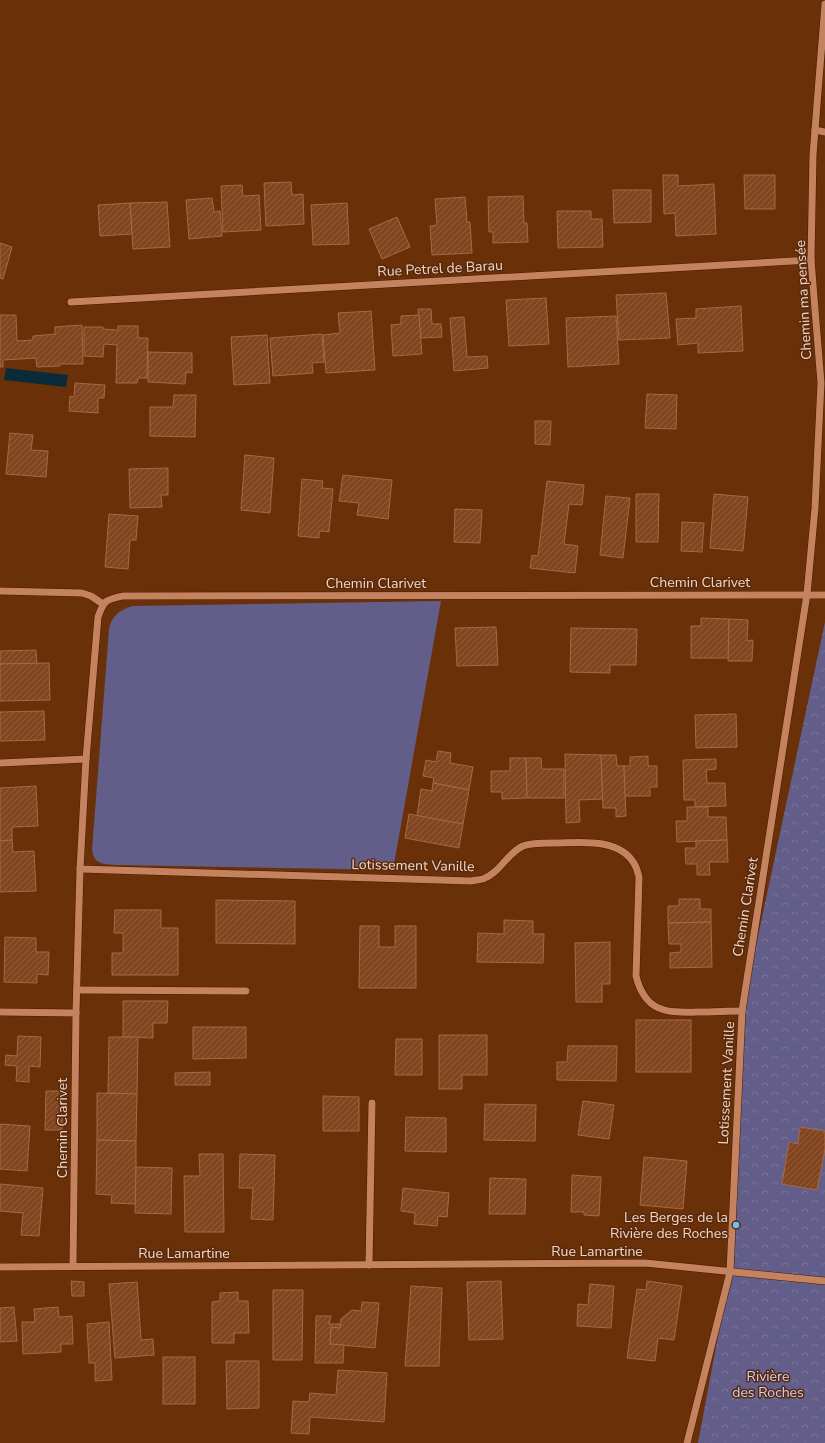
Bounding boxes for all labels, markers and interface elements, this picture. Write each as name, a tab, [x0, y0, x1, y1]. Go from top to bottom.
street label: Chemin ma pensée	[791, 240, 816, 360]
street label: Rue Petrel de Barau	[377, 256, 503, 281]
street label: Chemin Clarivet	[650, 573, 750, 592]
street label: Chemin Clarivet	[326, 574, 426, 593]
street label: Lotissement Vanille	[351, 855, 475, 876]
street label: Chemin Clarivet	[728, 856, 763, 958]
street label: Lotissement Vanille	[714, 1021, 739, 1145]
street label: Chemin Clarivet	[53, 1078, 72, 1178]
place label: Les Berges de la Rivière des Roches	[610, 1208, 728, 1243]
marker: Les Berges de la Rivière des Roches	[731, 1220, 741, 1230]
street label: Rue Lamartine	[551, 1242, 643, 1261]
street label: Rue Lamartine	[138, 1244, 230, 1263]
park label: Rivière des Roches	[732, 1367, 804, 1402]

